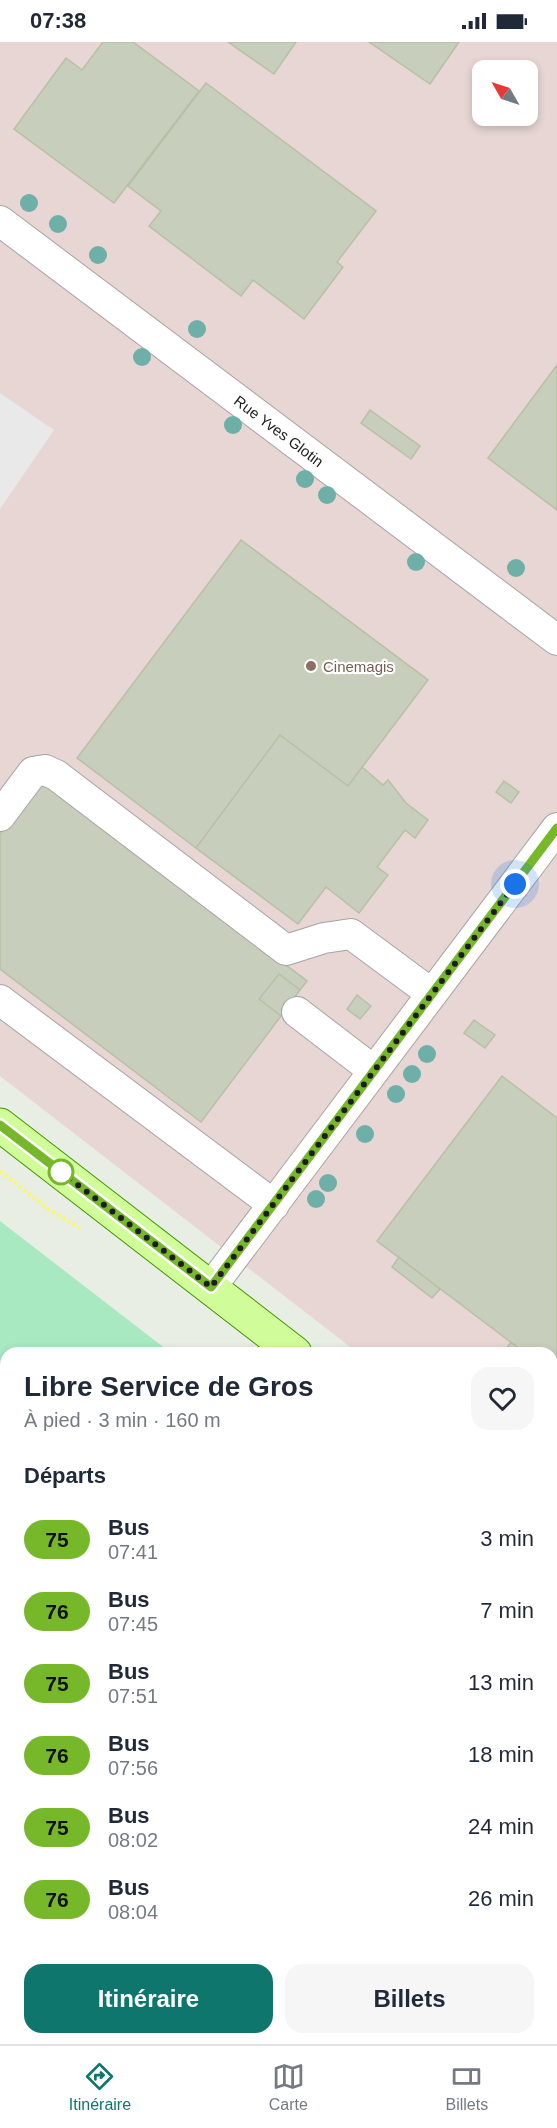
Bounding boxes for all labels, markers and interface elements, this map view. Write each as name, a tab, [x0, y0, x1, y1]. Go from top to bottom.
text: 07:38	[30, 8, 86, 33]
north arrow	[472, 60, 538, 126]
map controls	[472, 60, 538, 126]
street label: Rue Yves Glotin	[231, 392, 327, 470]
place label: Cinemagis	[323, 658, 394, 675]
marker: Cinemagis	[304, 659, 318, 673]
your location	[500, 869, 530, 899]
unlabelled marker	[48, 1159, 74, 1185]
button: heart	[471, 1367, 534, 1430]
text: Libre Service de Gros	[24, 1371, 313, 1402]
text: À pied · 3 min · 160 m	[24, 1409, 221, 1431]
text: Départs	[24, 1463, 106, 1488]
text: Bus	[108, 1515, 150, 1540]
text: 3 min	[480, 1526, 534, 1551]
text: 75	[45, 1528, 69, 1551]
text: 07:41	[108, 1541, 158, 1563]
text: Bus	[108, 1587, 150, 1612]
text: 7 min	[480, 1598, 534, 1623]
text: 76	[45, 1600, 69, 1623]
text: 07:45	[108, 1613, 158, 1635]
text: Bus	[108, 1659, 150, 1684]
text: 13 min	[468, 1670, 534, 1695]
text: 75	[45, 1672, 69, 1695]
text: 07:51	[108, 1685, 158, 1707]
text: Bus	[108, 1731, 150, 1756]
text: 18 min	[468, 1742, 534, 1767]
text: 76	[45, 1744, 69, 1767]
text: 07:56	[108, 1757, 158, 1779]
text: Bus	[108, 1803, 150, 1828]
text: 24 min	[468, 1814, 534, 1839]
text: 75	[45, 1816, 69, 1839]
text: 08:02	[108, 1829, 158, 1851]
text: Bus	[108, 1875, 150, 1900]
text: 26 min	[468, 1886, 534, 1911]
text: 76	[45, 1888, 69, 1911]
text: 08:04	[108, 1901, 158, 1923]
button: Itinéraire	[24, 1964, 273, 2033]
button: Billets	[285, 1964, 534, 2033]
tab: Itinéraire	[69, 2060, 131, 2114]
tab: Carte	[269, 2060, 308, 2114]
tab: Billets	[445, 2060, 488, 2114]

